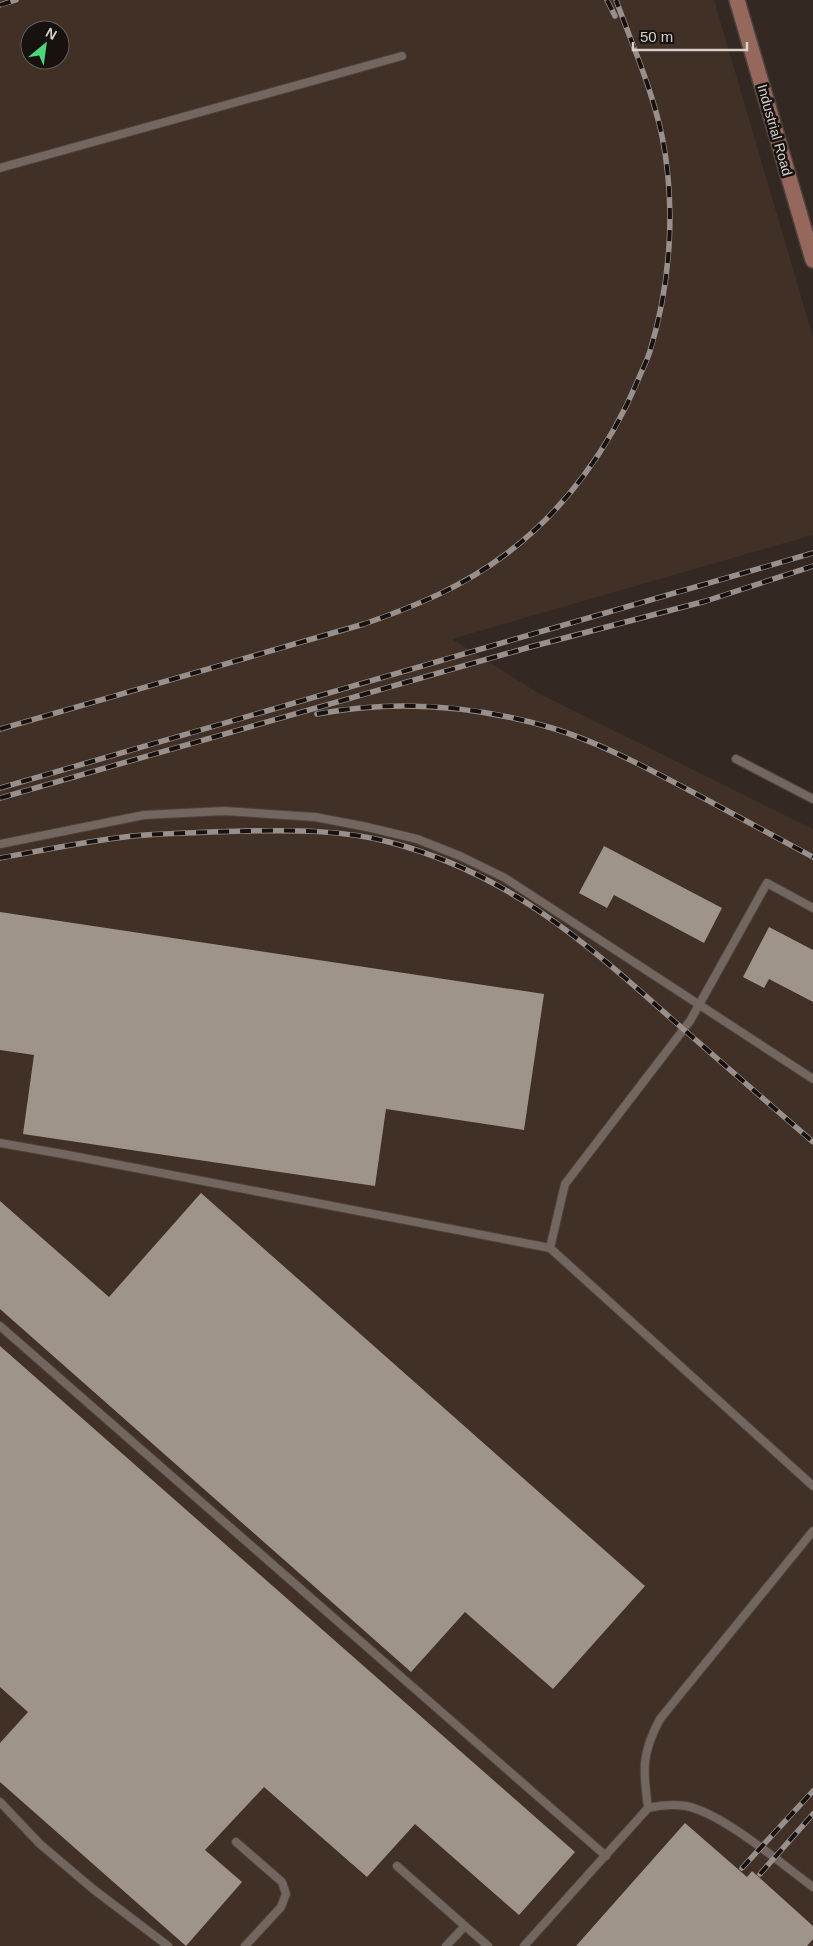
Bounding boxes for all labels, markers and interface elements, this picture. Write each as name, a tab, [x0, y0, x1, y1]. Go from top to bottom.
north arrow	[20, 20, 70, 70]
scale bar	[633, 20, 747, 52]
text: N	[43, 24, 60, 43]
text: 50 m	[640, 28, 673, 45]
street label: Industrial Road	[754, 83, 796, 177]

